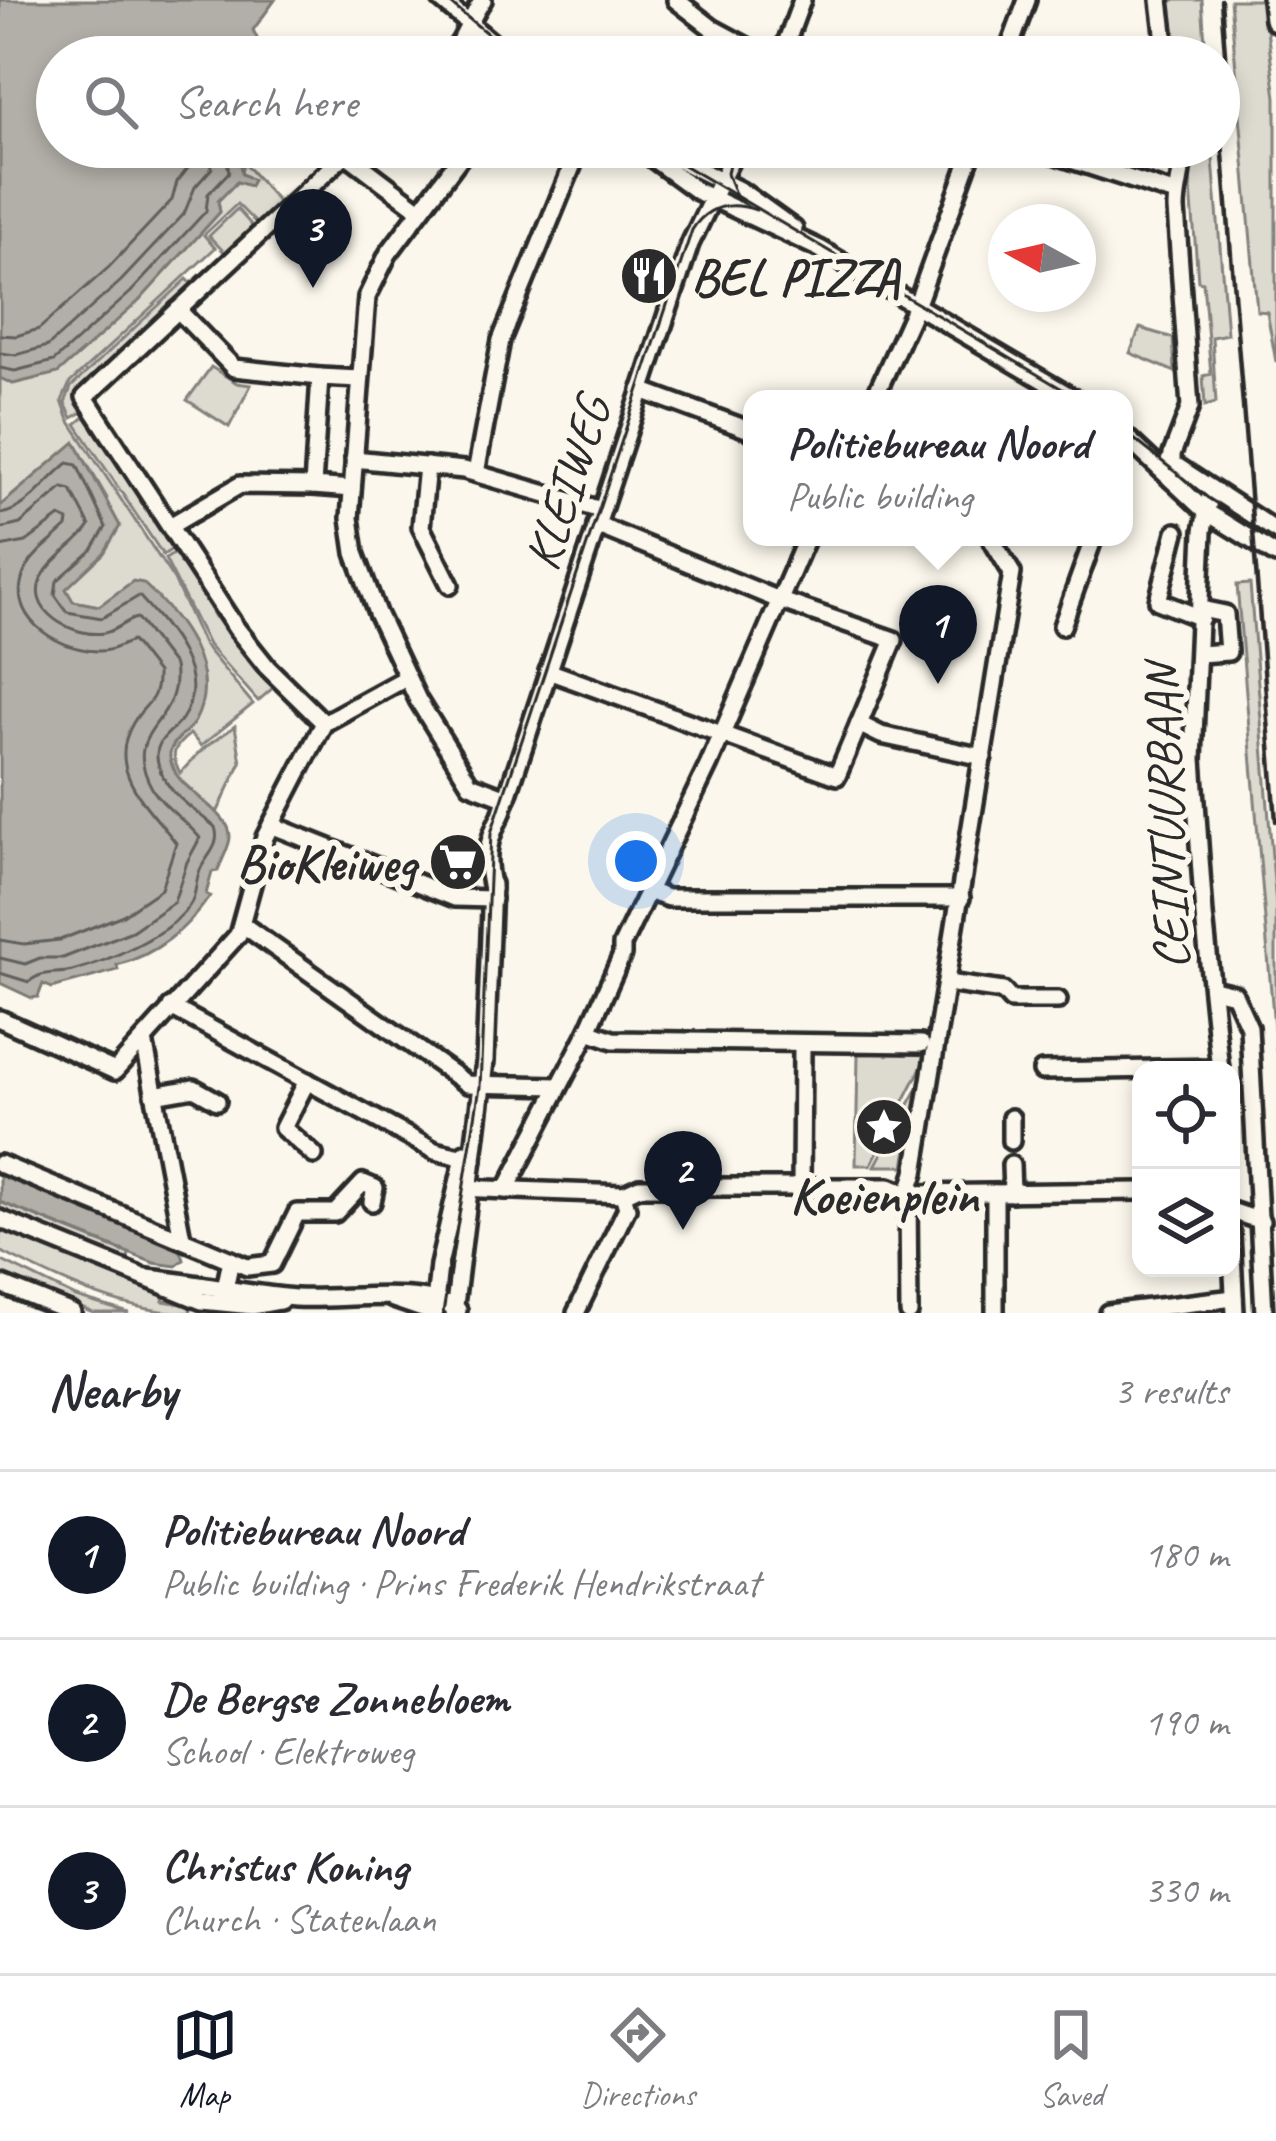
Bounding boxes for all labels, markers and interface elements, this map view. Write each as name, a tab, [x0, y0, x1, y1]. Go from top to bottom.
search box	[36, 36, 1240, 168]
icon: search	[78, 69, 144, 135]
text: Search here	[174, 74, 357, 131]
pin: 3	[274, 189, 352, 288]
north arrow	[988, 204, 1096, 312]
restaurant icon: BEL PIZZA	[618, 245, 680, 307]
place label: BEL PIZZA	[691, 245, 902, 309]
street label: KLEIWEG	[509, 384, 626, 578]
popup	[743, 390, 1133, 546]
text: Politiebureau Noord	[787, 415, 1089, 472]
text: Public building	[787, 472, 972, 521]
pin: 1	[899, 585, 977, 684]
street label: CEINTUURBAAN	[1128, 656, 1203, 970]
place label: BioKleiweg	[237, 831, 419, 895]
supermarket icon: BioKleiweg	[427, 831, 489, 893]
your location	[606, 831, 666, 891]
map controls	[1132, 1061, 1240, 1277]
button: locate	[1132, 1061, 1240, 1169]
place icon: Koeienplein	[853, 1096, 915, 1158]
pin: 2	[644, 1131, 722, 1230]
place label: Koeienplein	[790, 1164, 980, 1228]
button: layers	[1132, 1169, 1240, 1277]
text: Nearby	[48, 1359, 176, 1423]
text: 3 results	[1114, 1367, 1228, 1416]
text: Politiebureau Noord	[162, 1502, 464, 1559]
text: 1	[78, 1530, 96, 1579]
text: 180 m	[1144, 1530, 1228, 1579]
text: Public building · Prins Frederik Hendrikstraat	[162, 1559, 760, 1608]
text: De Bergse Zonnebloem	[162, 1670, 509, 1727]
text: 2	[78, 1698, 96, 1747]
text: 190 m	[1144, 1698, 1228, 1747]
text: School · Elektroweg	[162, 1727, 414, 1776]
text: Christus Koning	[162, 1838, 408, 1895]
text: 3	[78, 1866, 96, 1915]
text: 330 m	[1144, 1866, 1228, 1915]
text: Church · Statenlaan	[162, 1895, 436, 1944]
tab: Map	[172, 2002, 238, 2116]
tab: Directions	[581, 2002, 695, 2116]
tab: Saved	[1038, 2002, 1104, 2116]

